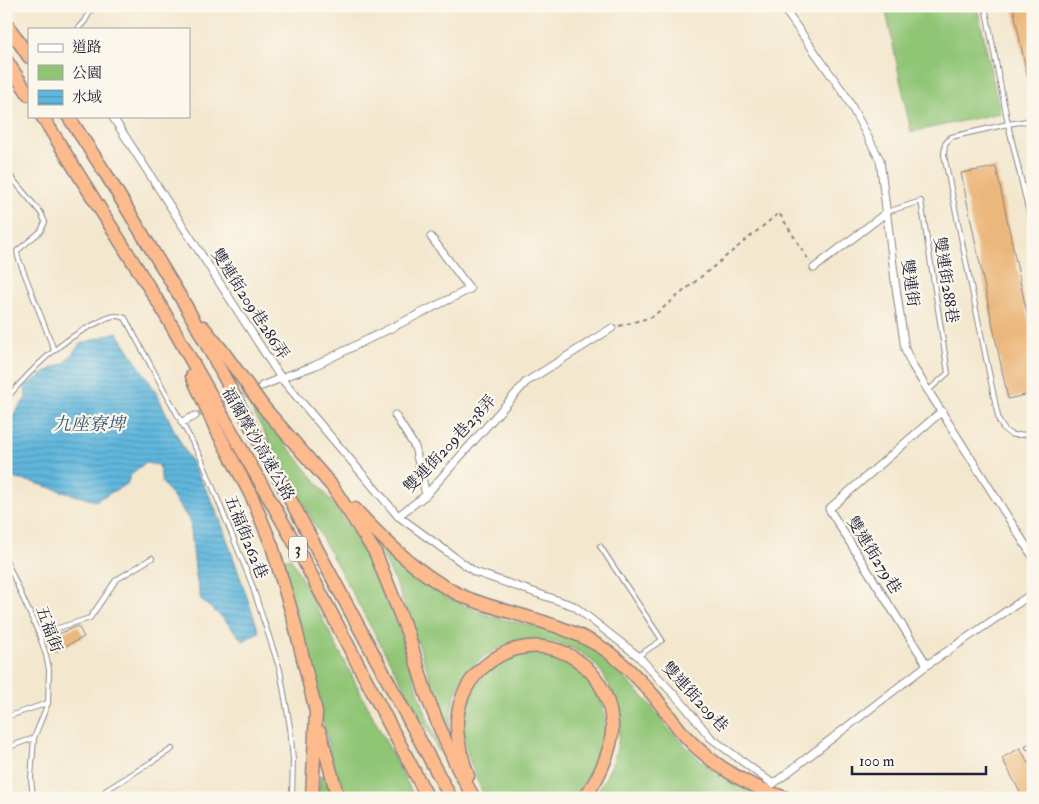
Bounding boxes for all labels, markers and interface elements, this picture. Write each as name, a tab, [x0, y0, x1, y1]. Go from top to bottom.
legend	[28, 28, 190, 118]
text: 道路	[72, 38, 102, 57]
text: 公園	[72, 64, 102, 83]
text: 水域	[72, 88, 102, 107]
street label: 雙連街288巷	[929, 235, 963, 325]
street label: 雙連街209巷286弄	[207, 245, 293, 363]
street label: 雙連街	[897, 258, 923, 308]
street label: 福爾摩沙高速公路	[217, 384, 299, 504]
street label: 雙連街209巷238弄	[400, 391, 500, 497]
water label: 九座寮埤	[53, 413, 127, 436]
street label: 五福街262巷	[220, 492, 272, 582]
street label: 雙連街279巷	[842, 513, 906, 597]
road number: 3	[289, 536, 307, 562]
street label: 五福街	[31, 603, 67, 655]
street label: 雙連街209巷	[658, 658, 732, 736]
scale bar	[852, 744, 985, 776]
text: 100 m	[859, 752, 895, 771]

